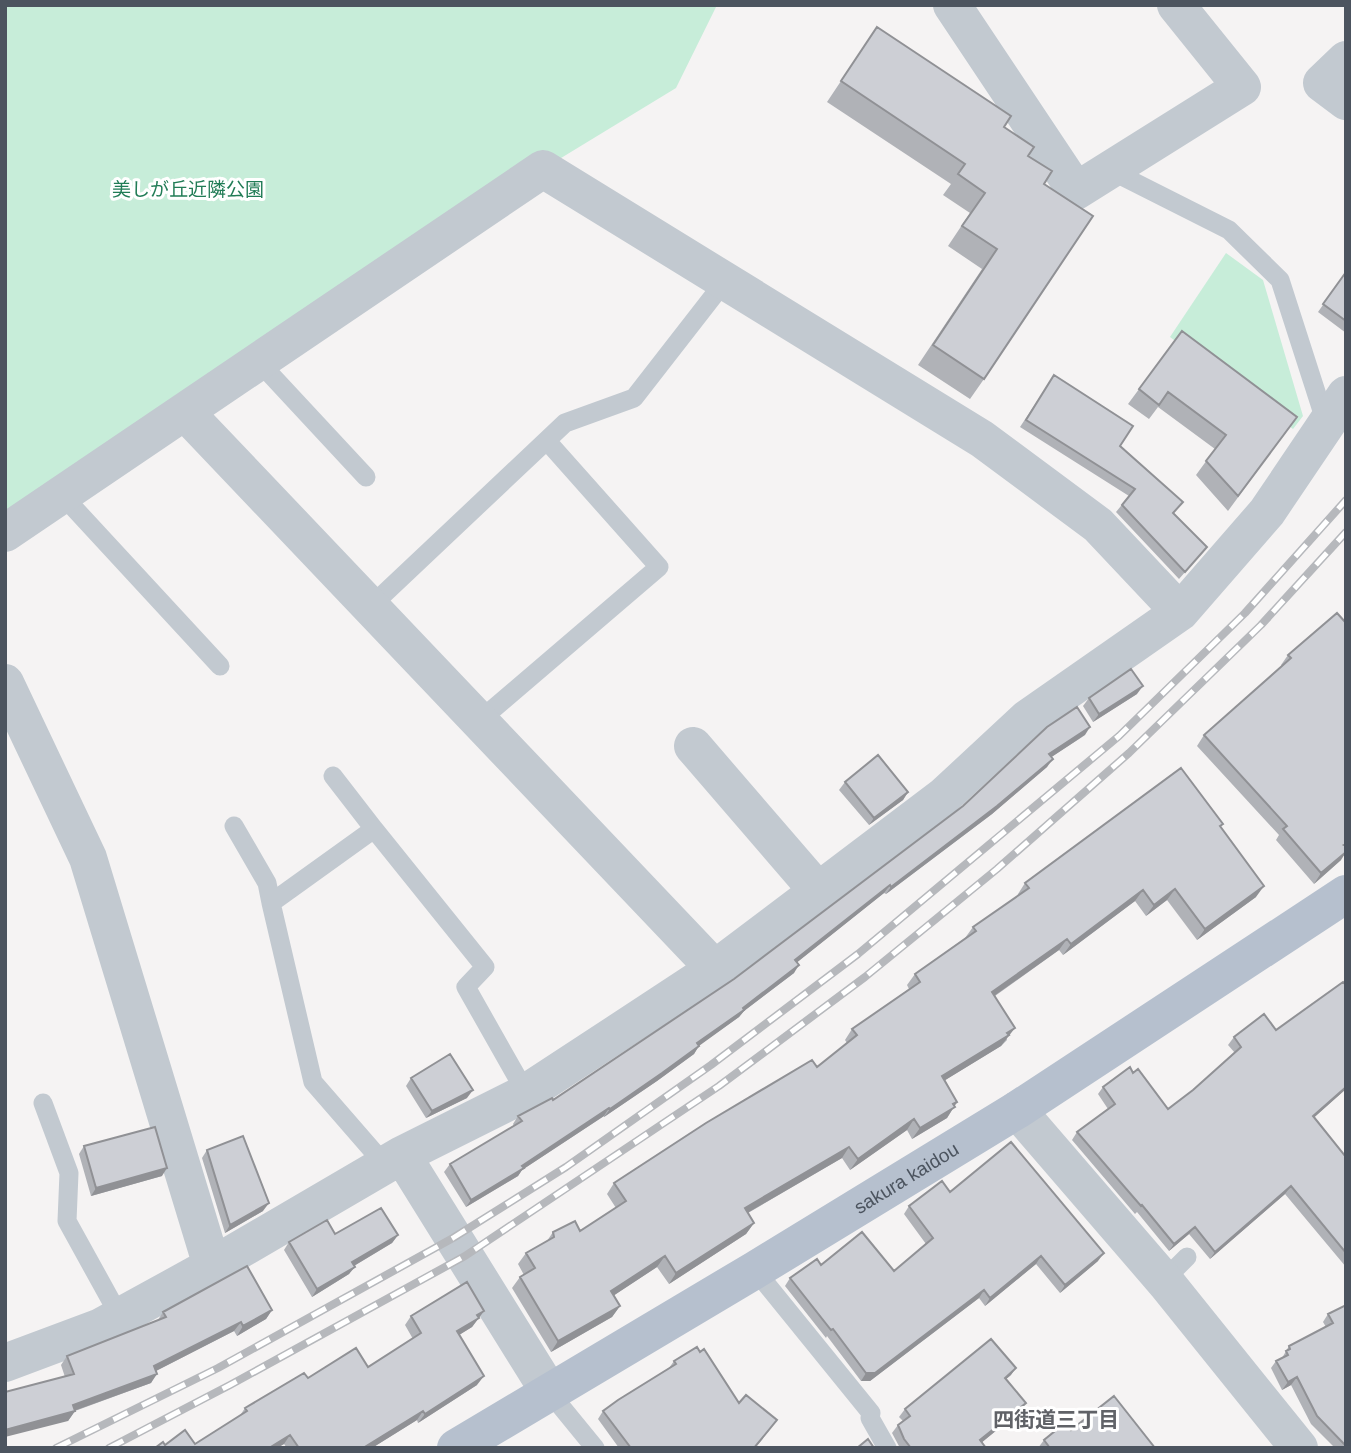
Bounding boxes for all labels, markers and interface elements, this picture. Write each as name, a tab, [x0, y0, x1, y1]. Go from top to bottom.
park label: 美しが丘近隣公園	[112, 179, 264, 200]
street label: sakura kaidou	[850, 1138, 962, 1218]
district label: 四街道三丁目	[993, 1408, 1119, 1431]

